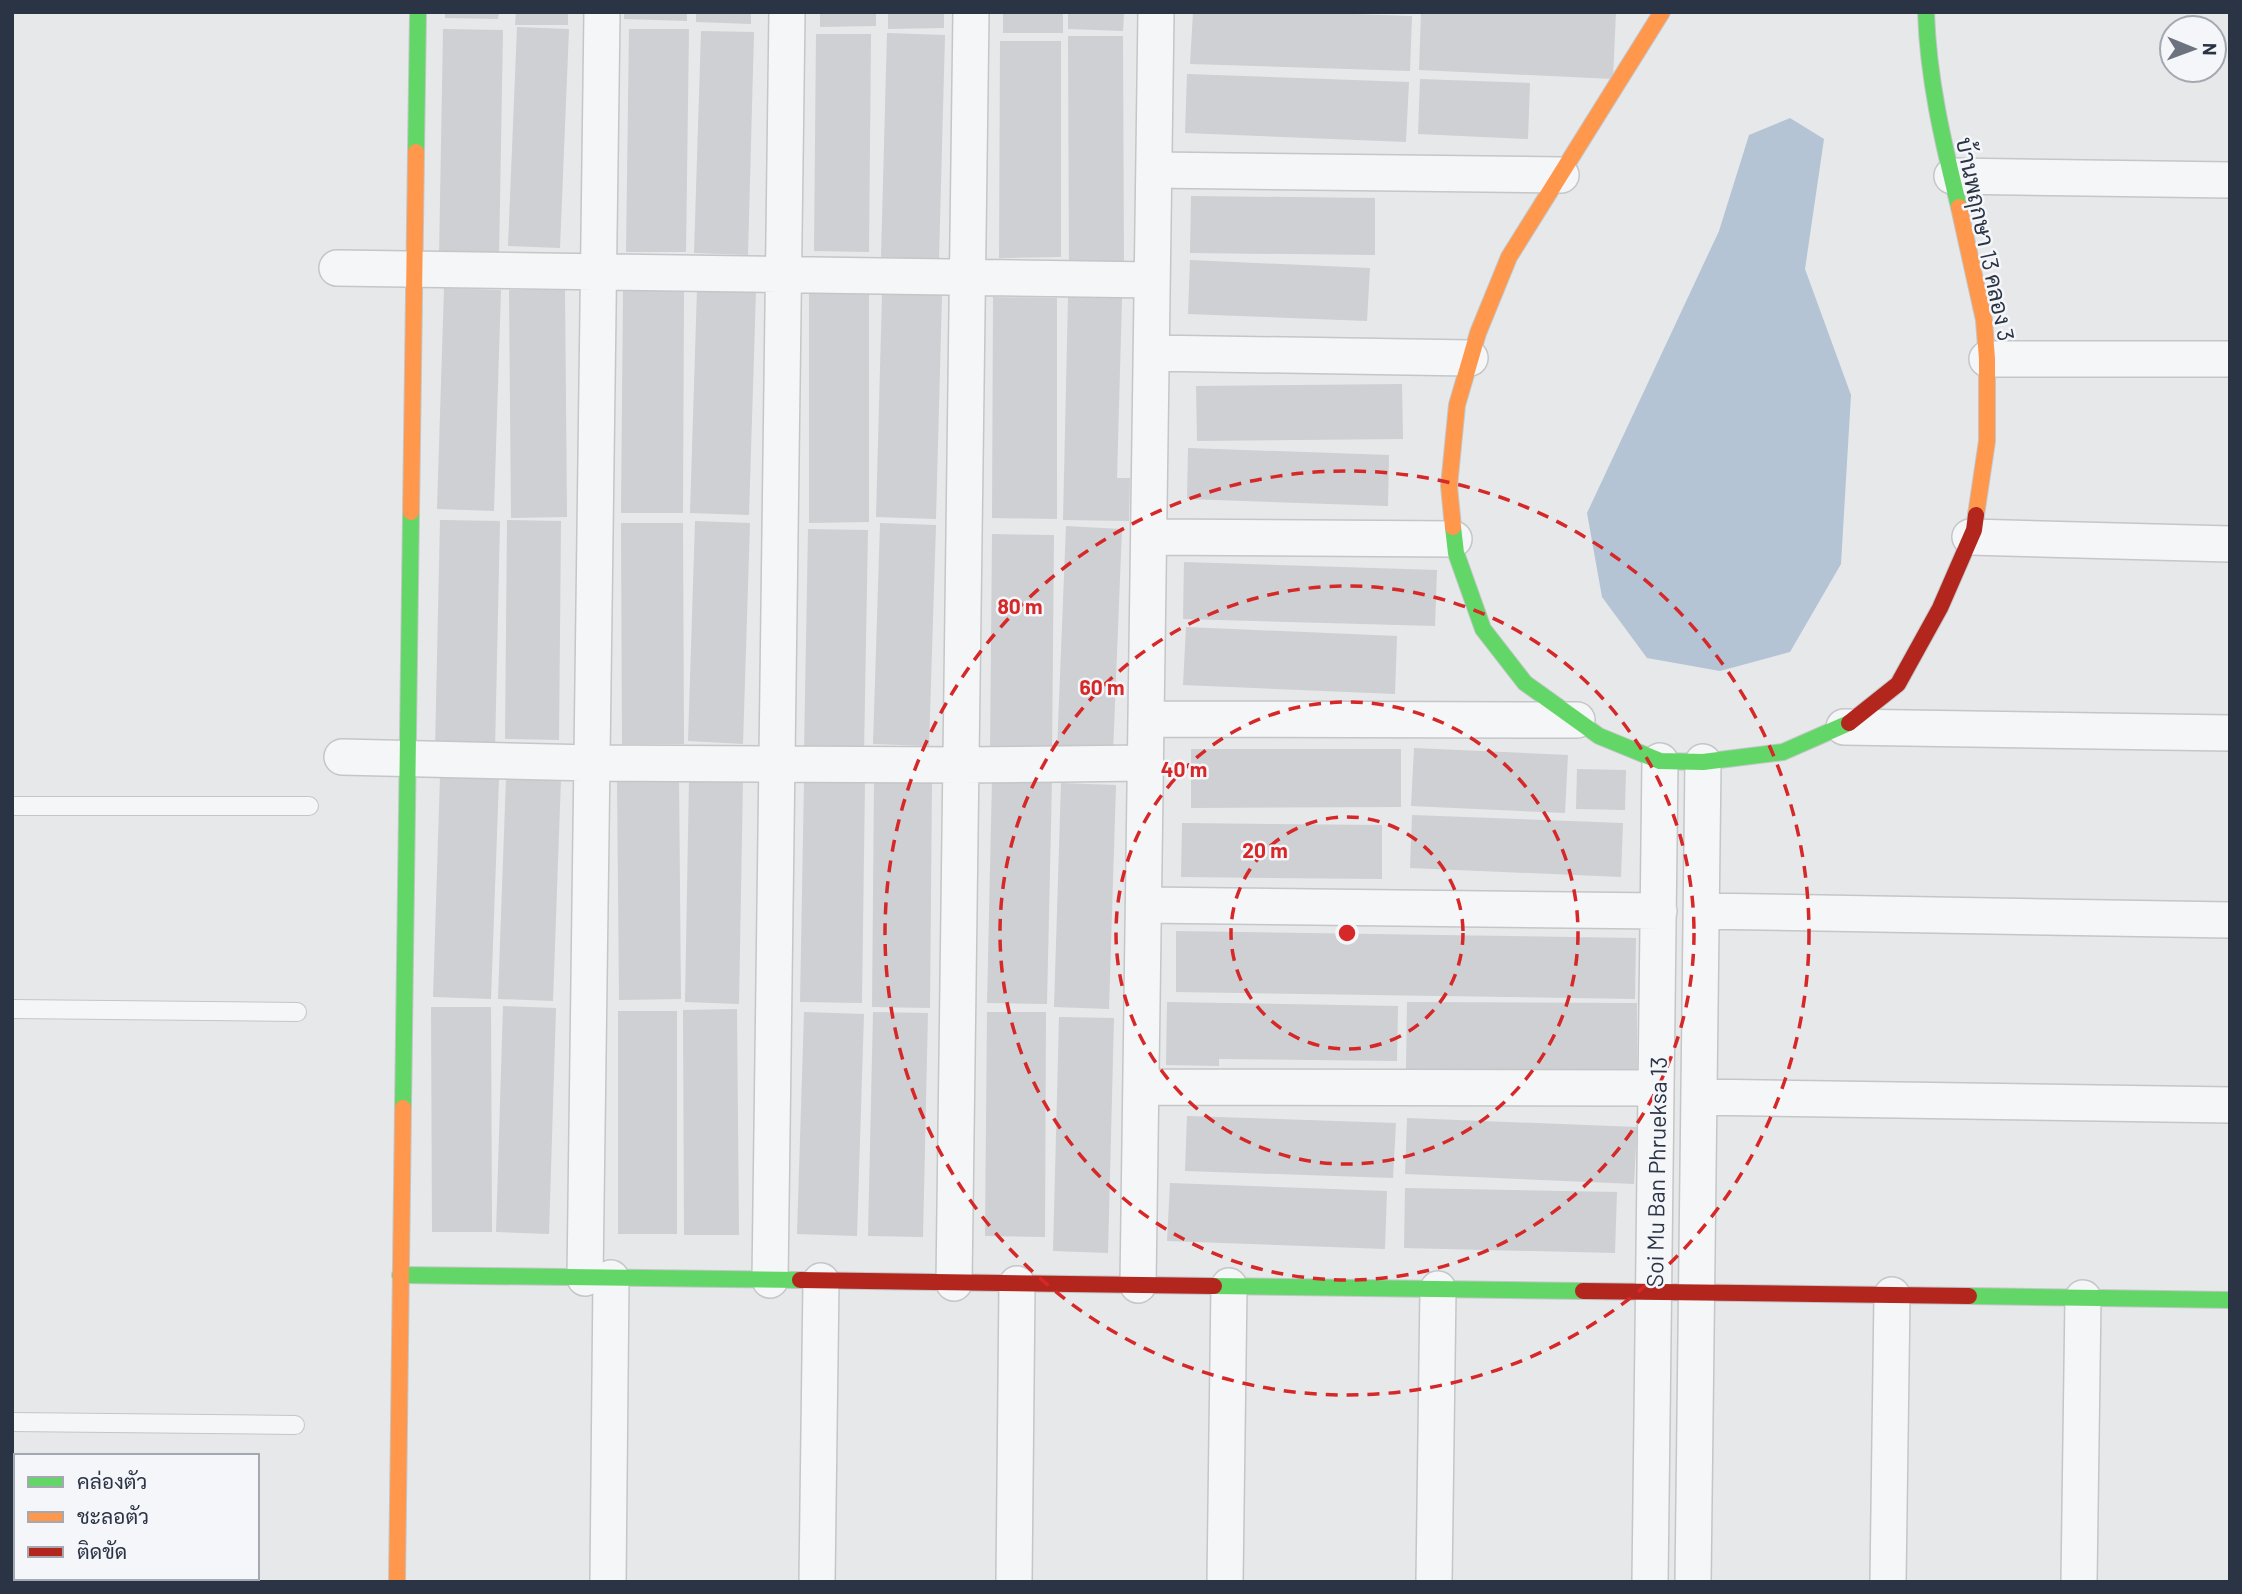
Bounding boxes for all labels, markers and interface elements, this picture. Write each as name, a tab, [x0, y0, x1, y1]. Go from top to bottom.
north arrow	[2158, 14, 2228, 84]
text: N	[2199, 43, 2222, 56]
street label: บ้านพฤกษา 13 คลอง 3	[1950, 135, 2021, 343]
text: 80 m	[997, 593, 1043, 618]
text: 60 m	[1080, 674, 1124, 699]
text: 40 m	[1161, 756, 1207, 781]
text: 20 m	[1242, 837, 1288, 862]
centre of rings	[1335, 921, 1359, 945]
street label: Soi Mu Ban Phrueksa 13	[1640, 1056, 1672, 1288]
legend	[14, 1454, 259, 1580]
text: คล่องตัว	[77, 1468, 147, 1493]
text: ชะลอตัว	[77, 1503, 149, 1528]
text: ติดขัด	[77, 1538, 127, 1563]

